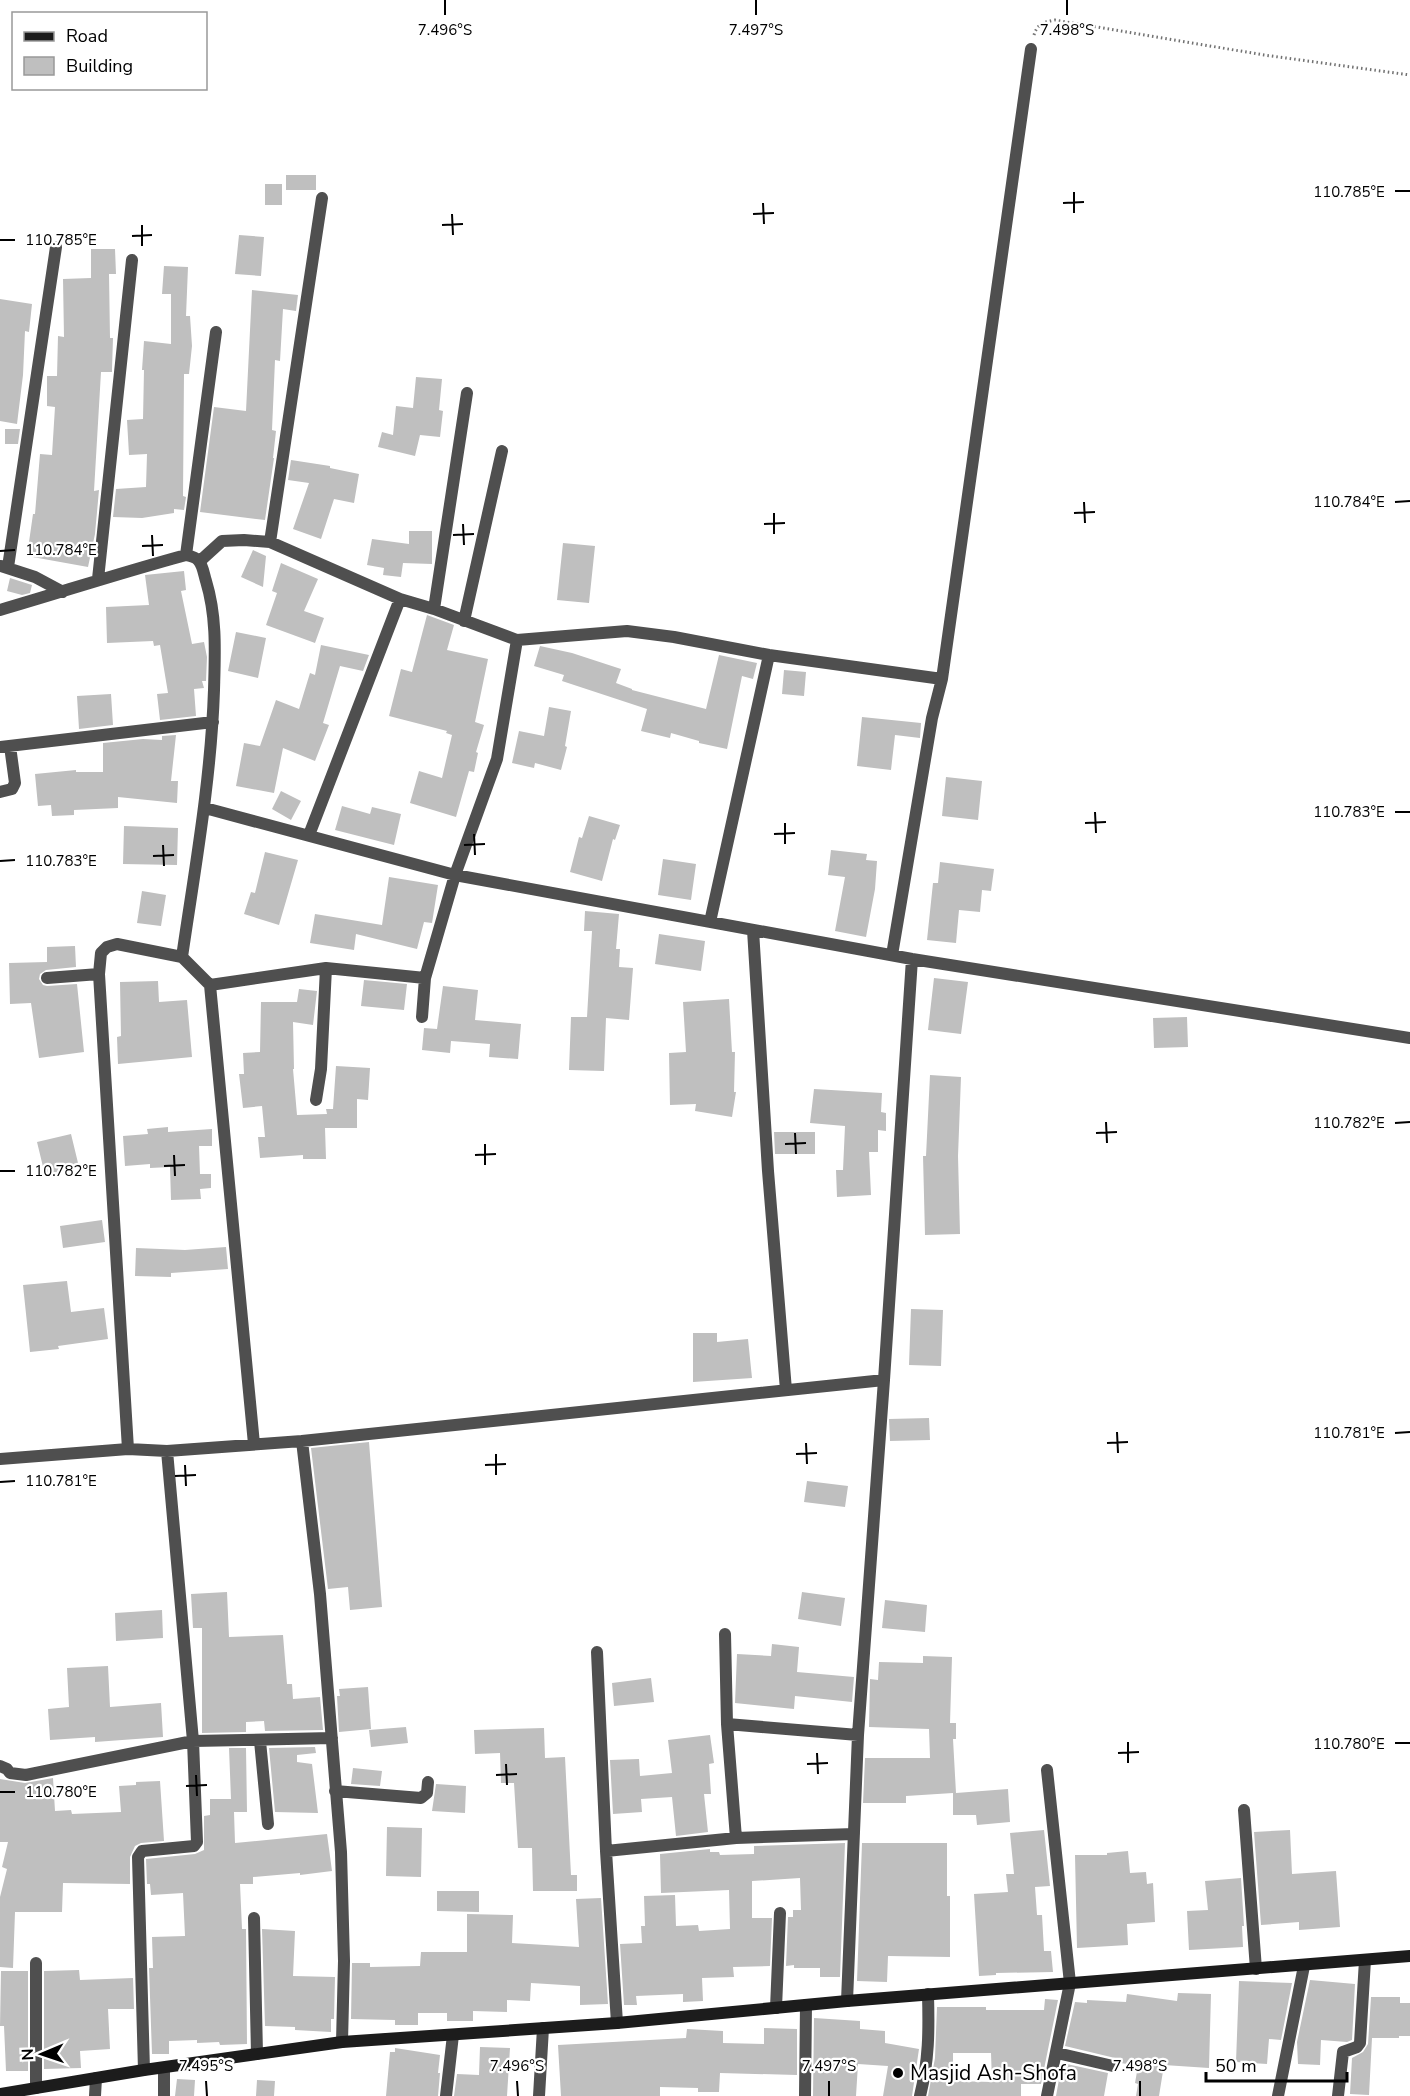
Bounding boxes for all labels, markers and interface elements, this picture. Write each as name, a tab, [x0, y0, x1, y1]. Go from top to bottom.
legend	[12, 12, 207, 90]
text: 7.496°S	[418, 20, 472, 40]
text: 7.497°S	[729, 20, 783, 40]
text: 7.498°S	[1040, 20, 1094, 40]
text: Road	[66, 24, 108, 48]
text: Building	[66, 54, 133, 78]
text: 110.785°E	[1313, 182, 1385, 202]
text: 110.785°E	[25, 230, 97, 250]
text: 110.784°E	[1313, 492, 1385, 512]
text: 110.784°E	[25, 540, 97, 560]
text: 110.783°E	[1313, 802, 1385, 822]
text: 110.783°E	[25, 851, 97, 871]
text: 110.782°E	[1313, 1113, 1385, 1133]
text: 110.782°E	[25, 1161, 97, 1181]
text: 110.781°E	[1313, 1423, 1385, 1443]
text: 110.781°E	[25, 1471, 97, 1491]
text: 110.780°E	[1313, 1734, 1385, 1754]
text: 110.780°E	[25, 1782, 97, 1802]
north arrow	[12, 2024, 72, 2084]
scale bar	[1206, 2045, 1347, 2083]
text: N	[17, 2048, 39, 2061]
text: 50 m	[1215, 2054, 1257, 2078]
text: 7.495°S	[179, 2056, 233, 2076]
text: 7.496°S	[490, 2056, 544, 2076]
text: 7.497°S	[802, 2056, 856, 2076]
text: 7.498°S	[1113, 2056, 1167, 2076]
place label: Masjid Ash-Shofa	[910, 2059, 1077, 2087]
marker: Masjid Ash-Shofa	[891, 2066, 905, 2080]

